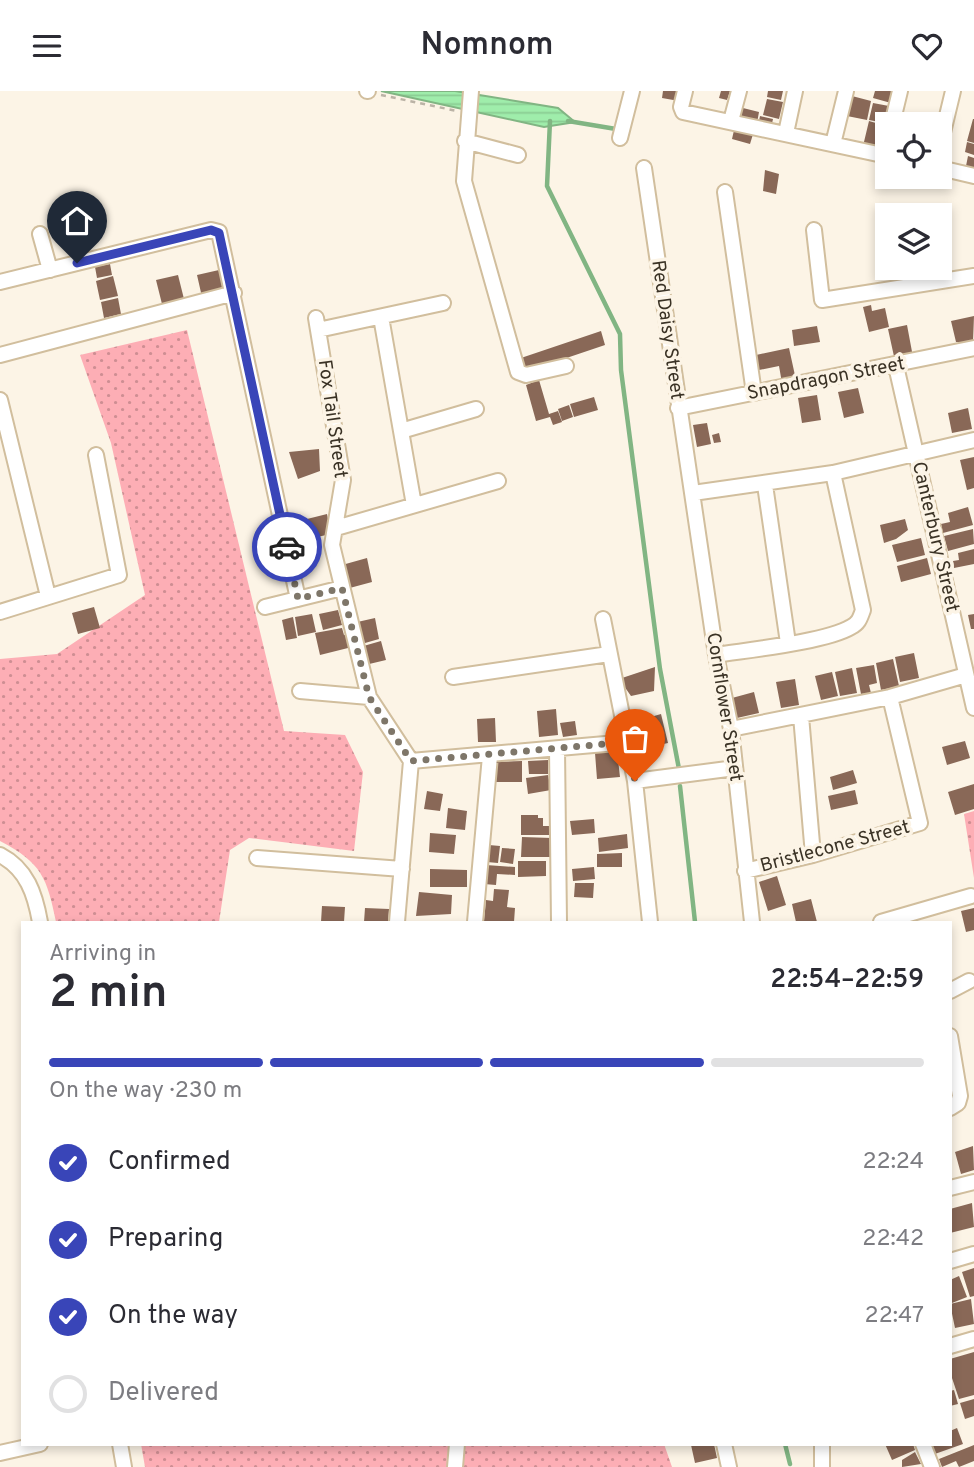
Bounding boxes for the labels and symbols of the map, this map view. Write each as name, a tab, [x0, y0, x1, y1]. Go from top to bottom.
pin	[47, 191, 107, 263]
street label: Red Daisy Street	[645, 259, 689, 401]
street label: Snapdragon Street	[745, 352, 907, 406]
street label: Fox Tail Street	[312, 358, 352, 480]
street label: Canterbury Street	[906, 459, 964, 615]
courier	[252, 512, 322, 582]
street label: Cornflower Street	[700, 631, 748, 783]
pin	[605, 709, 665, 781]
street label: Bristlecone Street	[758, 816, 912, 878]

